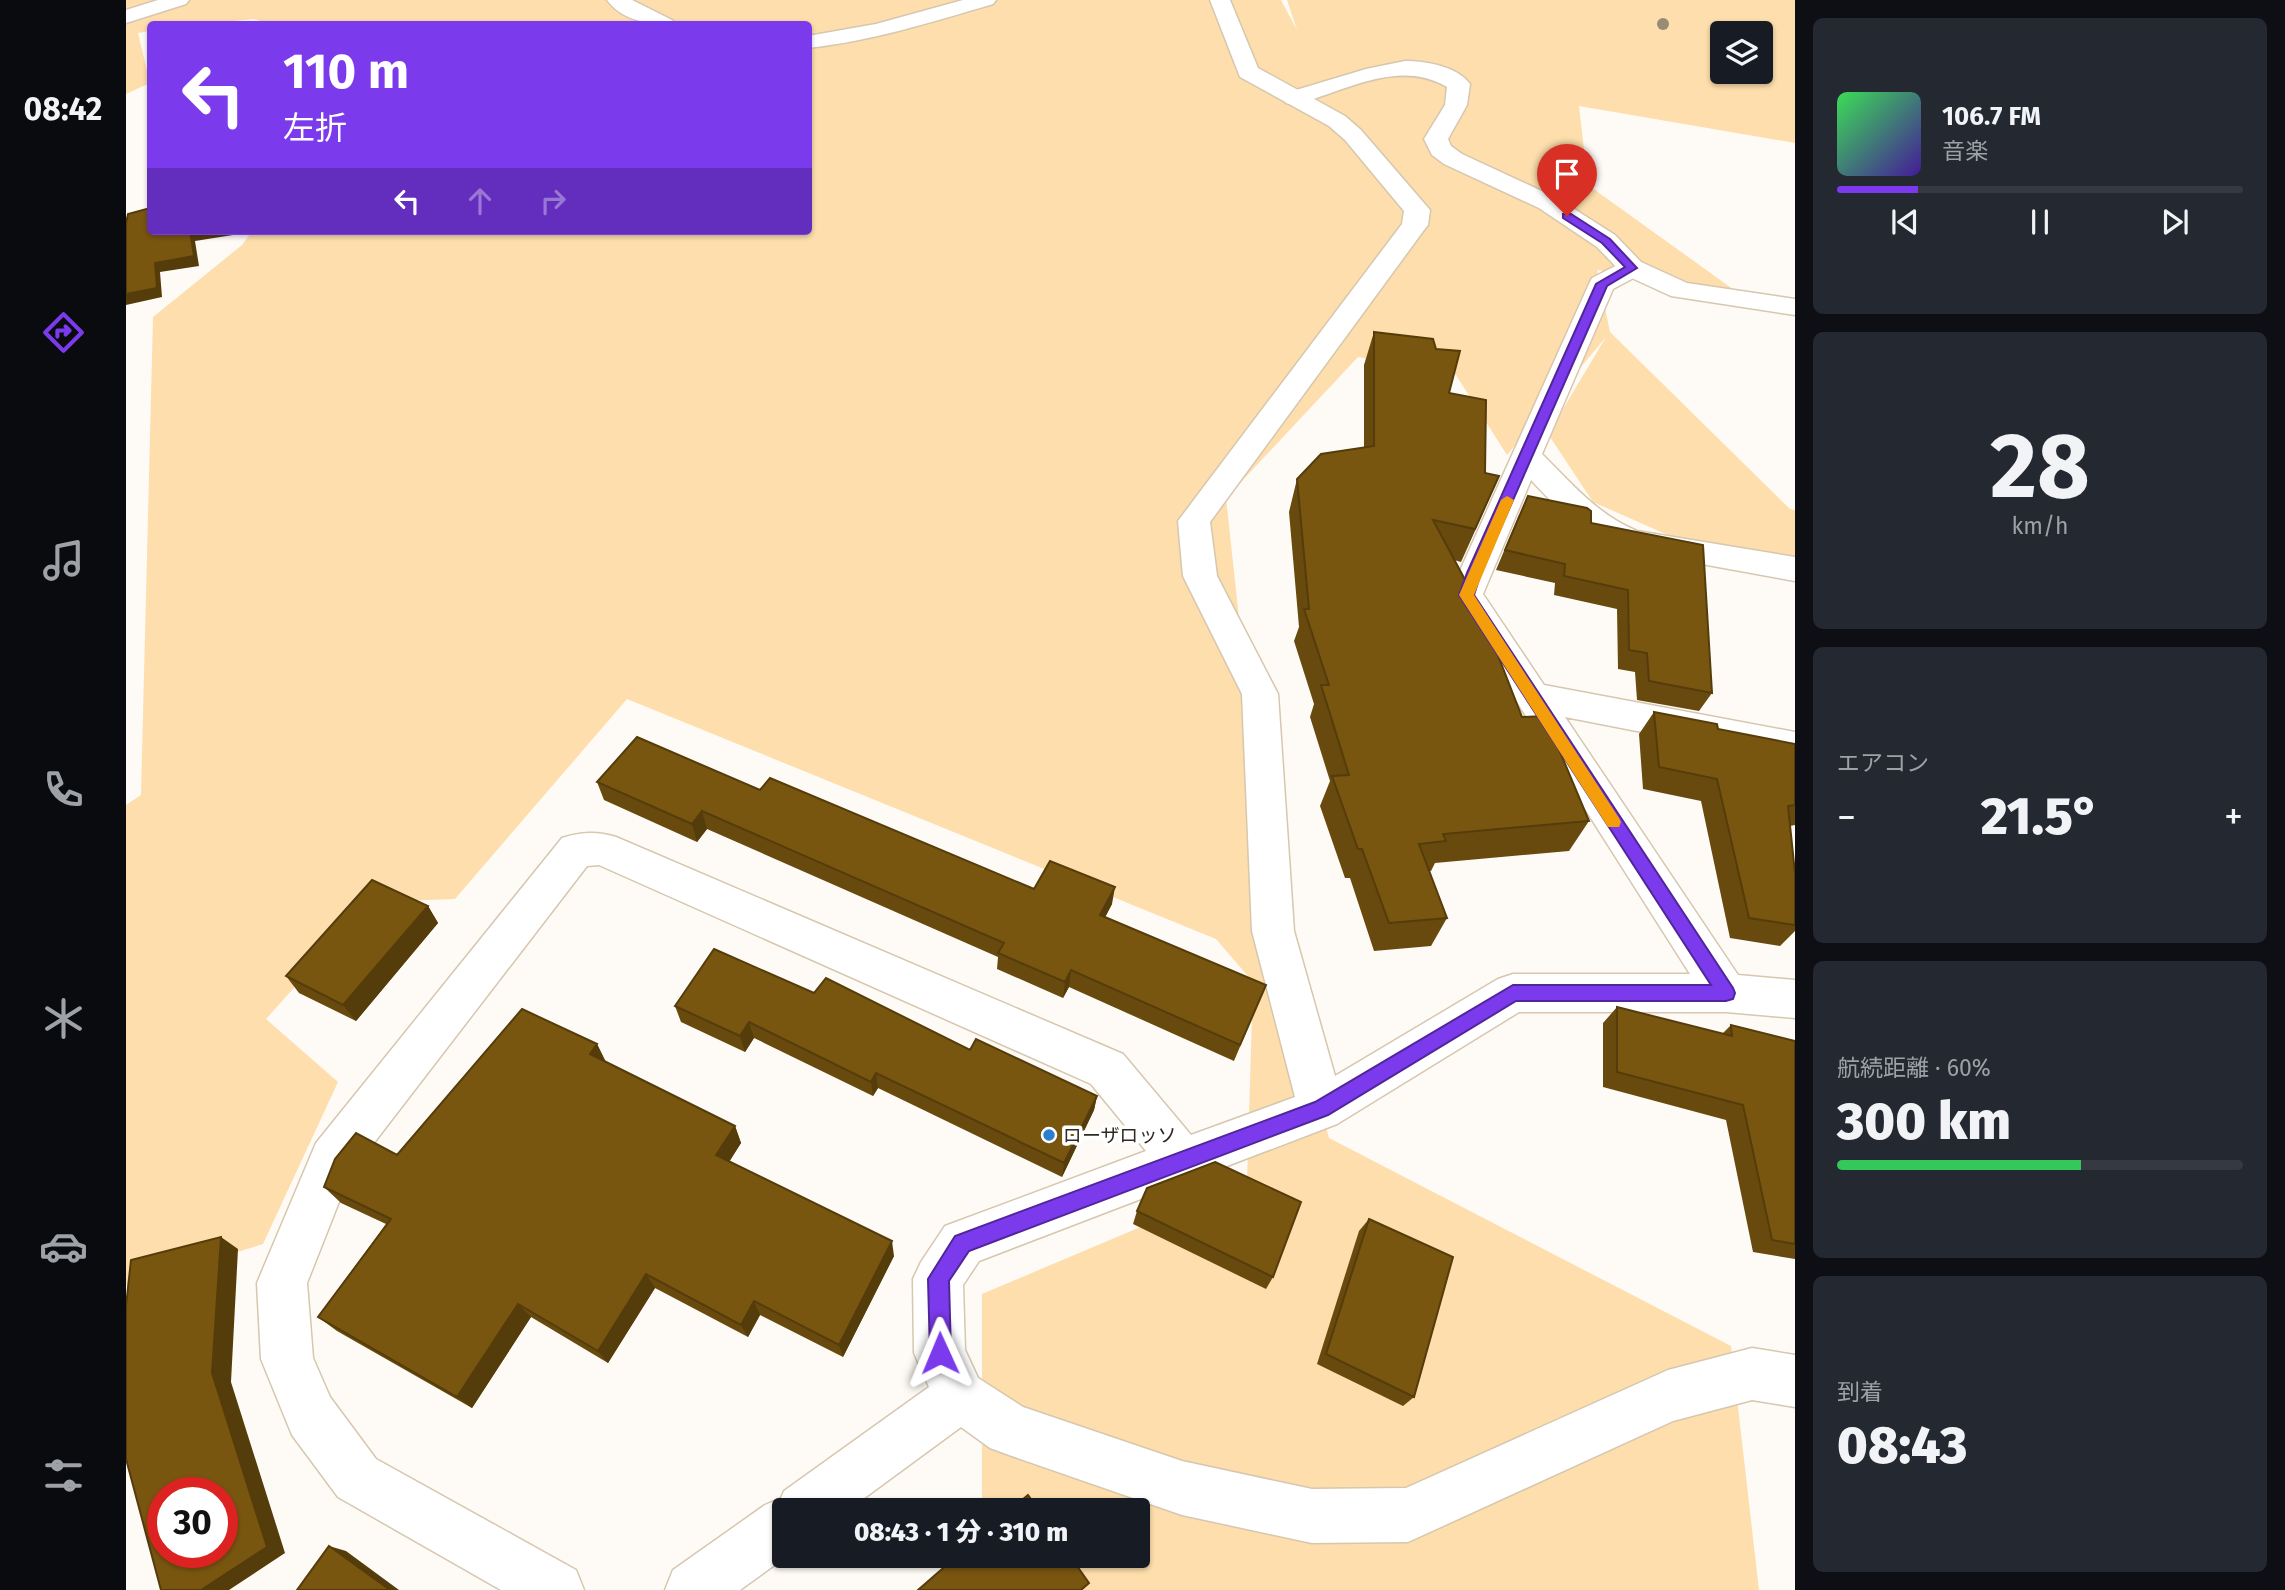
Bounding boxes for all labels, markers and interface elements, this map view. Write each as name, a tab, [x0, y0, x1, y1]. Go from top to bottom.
map controls	[1710, 21, 1773, 84]
button: layers	[1710, 21, 1773, 84]
text: 110 m	[283, 42, 409, 101]
icon: left	[168, 49, 259, 140]
text: 08:42	[24, 90, 102, 128]
text: 106.7 FM	[1942, 101, 2041, 132]
text: 左折	[283, 109, 347, 147]
text: 音楽	[1942, 137, 1988, 165]
pin	[1537, 144, 1597, 216]
icon: arrive	[1548, 155, 1586, 193]
icon: left	[388, 182, 426, 220]
icon: ahead	[461, 182, 499, 220]
icon: right	[534, 182, 572, 220]
icon: previous	[1886, 203, 1924, 241]
icon: pause	[2021, 203, 2059, 241]
icon: next	[2156, 203, 2194, 241]
icon: directions	[39, 308, 88, 357]
text: 28	[1990, 412, 2090, 521]
text: km/h	[2012, 512, 2068, 540]
icon: music	[39, 536, 88, 585]
text: エアコン	[1837, 749, 1929, 777]
icon: phone	[39, 765, 88, 814]
text: 21.5°	[1981, 785, 2099, 848]
text: −	[1837, 794, 1856, 840]
text: +	[2224, 794, 2243, 840]
icon: climate	[39, 994, 88, 1043]
text: 航続距離 · 60%	[1837, 1054, 1991, 1082]
text: 300 km	[1837, 1090, 2011, 1153]
place label: ローザロッソ	[1063, 1124, 1177, 1147]
marker: ローザロッソ	[1041, 1127, 1057, 1143]
icon: car	[39, 1222, 88, 1271]
position arrow	[903, 1316, 977, 1390]
text: 到着	[1837, 1378, 1883, 1406]
text: 08:43	[1837, 1414, 1967, 1477]
icon: filters	[39, 1451, 88, 1500]
speed limit sign: 30	[147, 1477, 238, 1568]
text: 08:43 · 1 分 · 310 m	[854, 1517, 1068, 1548]

